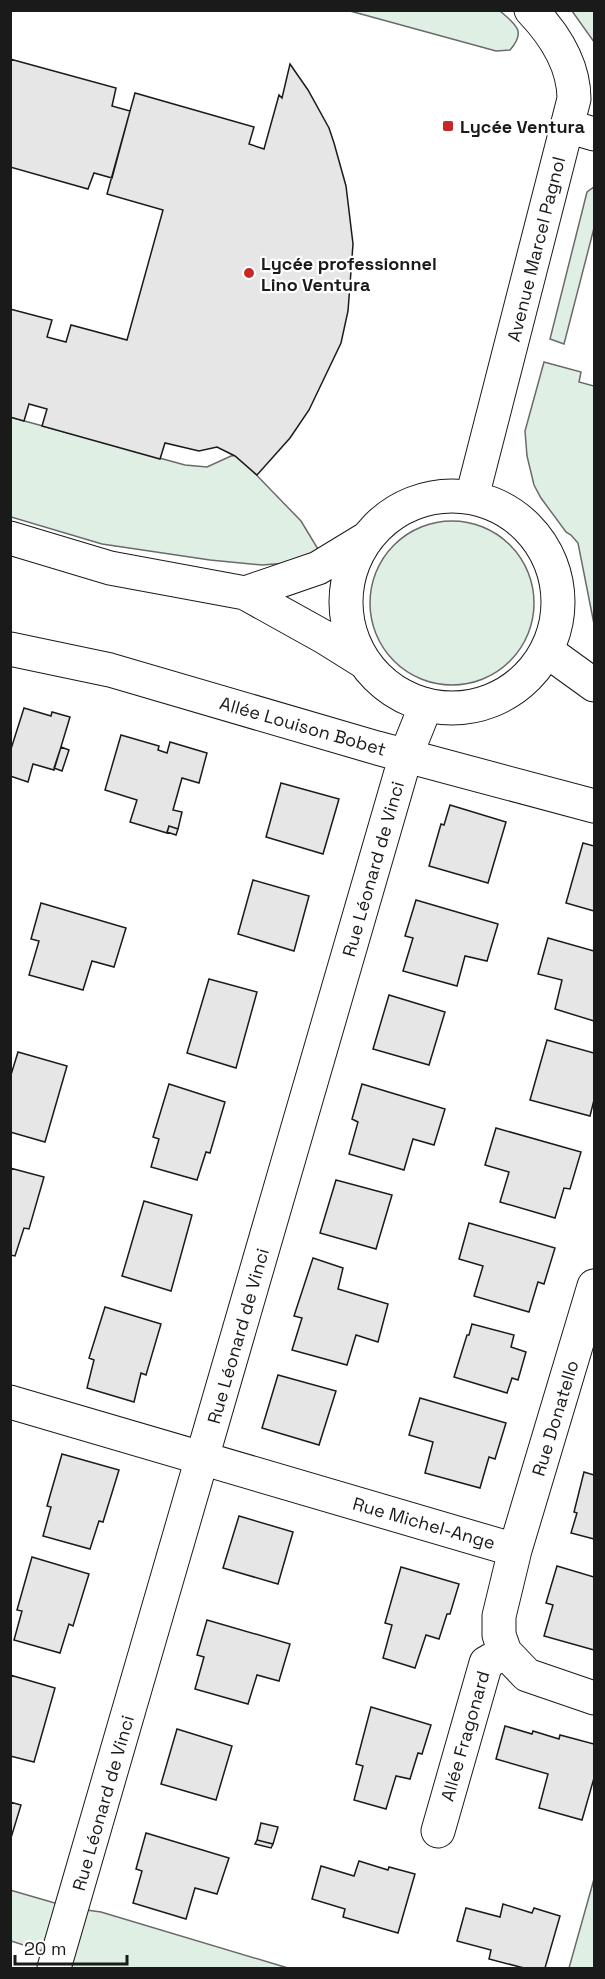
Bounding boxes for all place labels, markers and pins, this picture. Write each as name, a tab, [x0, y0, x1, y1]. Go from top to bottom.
place label: Lycée Ventura	[460, 115, 586, 138]
marker: Lycée Ventura	[441, 119, 455, 133]
place label: Lycée professionnel Lino Ventura	[261, 252, 437, 296]
marker: Lycée professionnel Lino Ventura	[242, 266, 256, 280]

